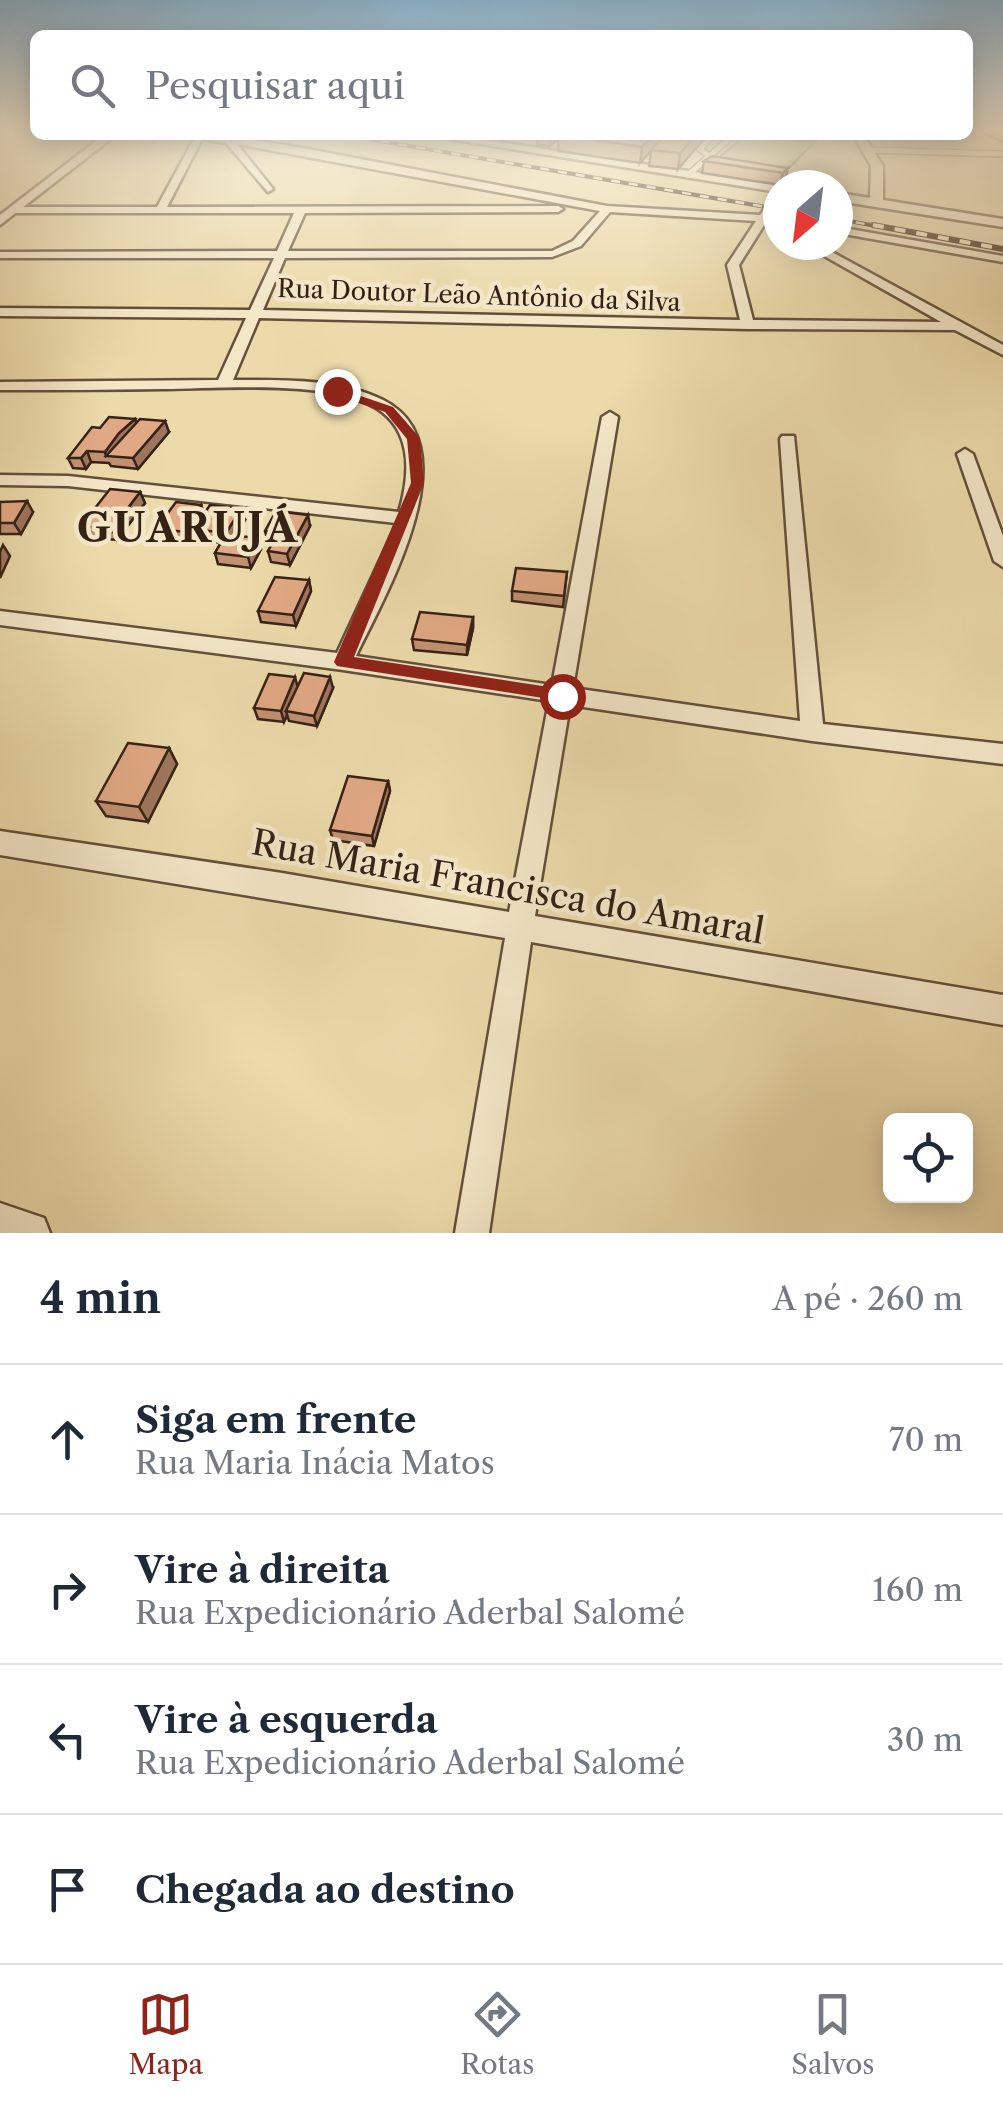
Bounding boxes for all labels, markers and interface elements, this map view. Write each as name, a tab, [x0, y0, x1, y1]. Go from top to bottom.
search box	[30, 30, 973, 140]
icon: search	[65, 58, 120, 113]
text: Pesquisar aqui	[145, 62, 405, 109]
north arrow	[763, 170, 853, 260]
street label: Rua Doutor Leão Antônio da Silva	[277, 273, 682, 318]
route end	[315, 369, 361, 415]
district label: GUARUJÁ	[77, 503, 299, 552]
route start	[540, 674, 586, 720]
street label: Rua Maria Francisca do Amaral	[249, 820, 768, 953]
map controls	[883, 1113, 973, 1203]
button: locate	[883, 1113, 973, 1203]
text: 4 min	[40, 1272, 161, 1324]
text: A pé · 260 m	[773, 1279, 963, 1318]
text: Siga em frente	[135, 1396, 416, 1443]
icon: ahead	[40, 1412, 95, 1467]
text: 70 m	[889, 1420, 963, 1459]
text: Rua Maria Inácia Matos	[135, 1443, 495, 1482]
text: Vire à direita	[135, 1546, 390, 1593]
icon: right	[40, 1562, 95, 1617]
text: 160 m	[872, 1570, 963, 1609]
text: Rua Expedicionário Aderbal Salomé	[135, 1593, 685, 1632]
text: Vire à esquerda	[135, 1696, 438, 1743]
icon: left	[40, 1712, 95, 1767]
text: 30 m	[887, 1720, 963, 1759]
text: Rua Expedicionário Aderbal Salomé	[135, 1743, 685, 1782]
icon: arrive	[40, 1862, 95, 1917]
text: Chegada ao destino	[135, 1866, 515, 1913]
tab: Mapa	[128, 1987, 203, 2081]
tab: Rotas	[460, 1987, 534, 2081]
tab: Salvos	[791, 1987, 875, 2081]

